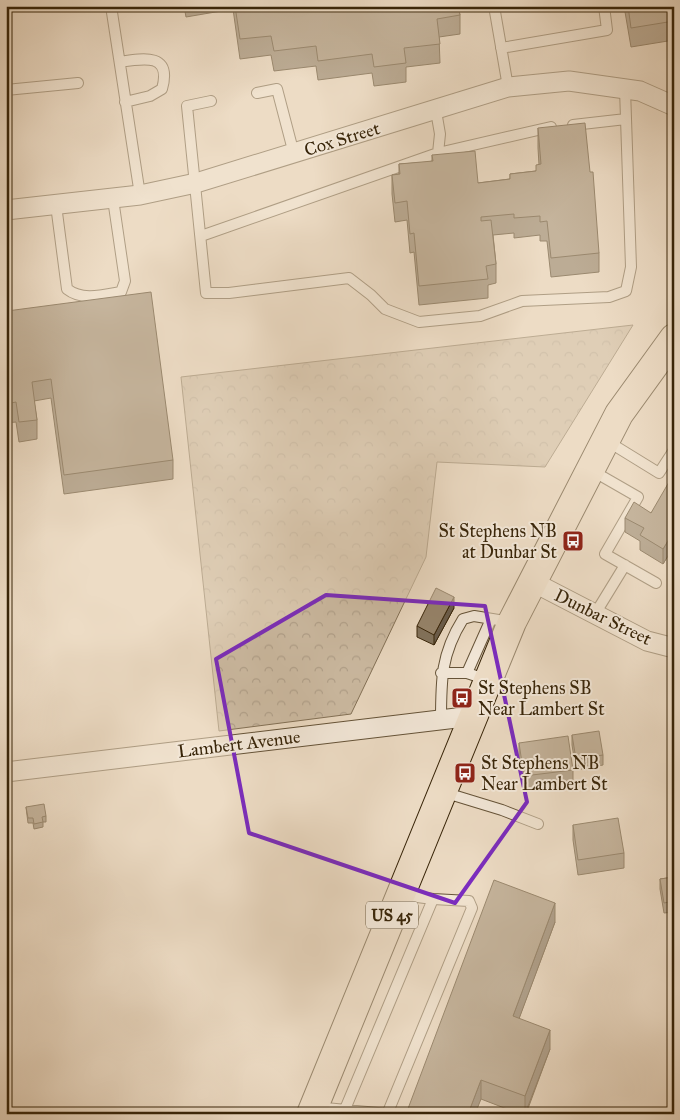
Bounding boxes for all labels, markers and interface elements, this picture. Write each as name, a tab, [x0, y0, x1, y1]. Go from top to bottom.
street label: Cox Street	[302, 117, 383, 161]
place label: St Stephens NB at Dunbar St	[438, 520, 558, 563]
bus stop icon: St Stephens NB at Dunbar St	[561, 529, 585, 553]
street label: Dunbar Street	[551, 584, 656, 650]
place label: St Stephens SB Near Lambert St	[478, 677, 605, 720]
bus stop icon: St Stephens SB Near Lambert St	[450, 686, 474, 710]
street label: Lambert Avenue	[177, 726, 301, 762]
place label: St Stephens NB Near Lambert St	[481, 752, 608, 795]
bus stop icon: St Stephens NB Near Lambert St	[453, 761, 477, 785]
road number: US 45	[366, 902, 418, 928]

